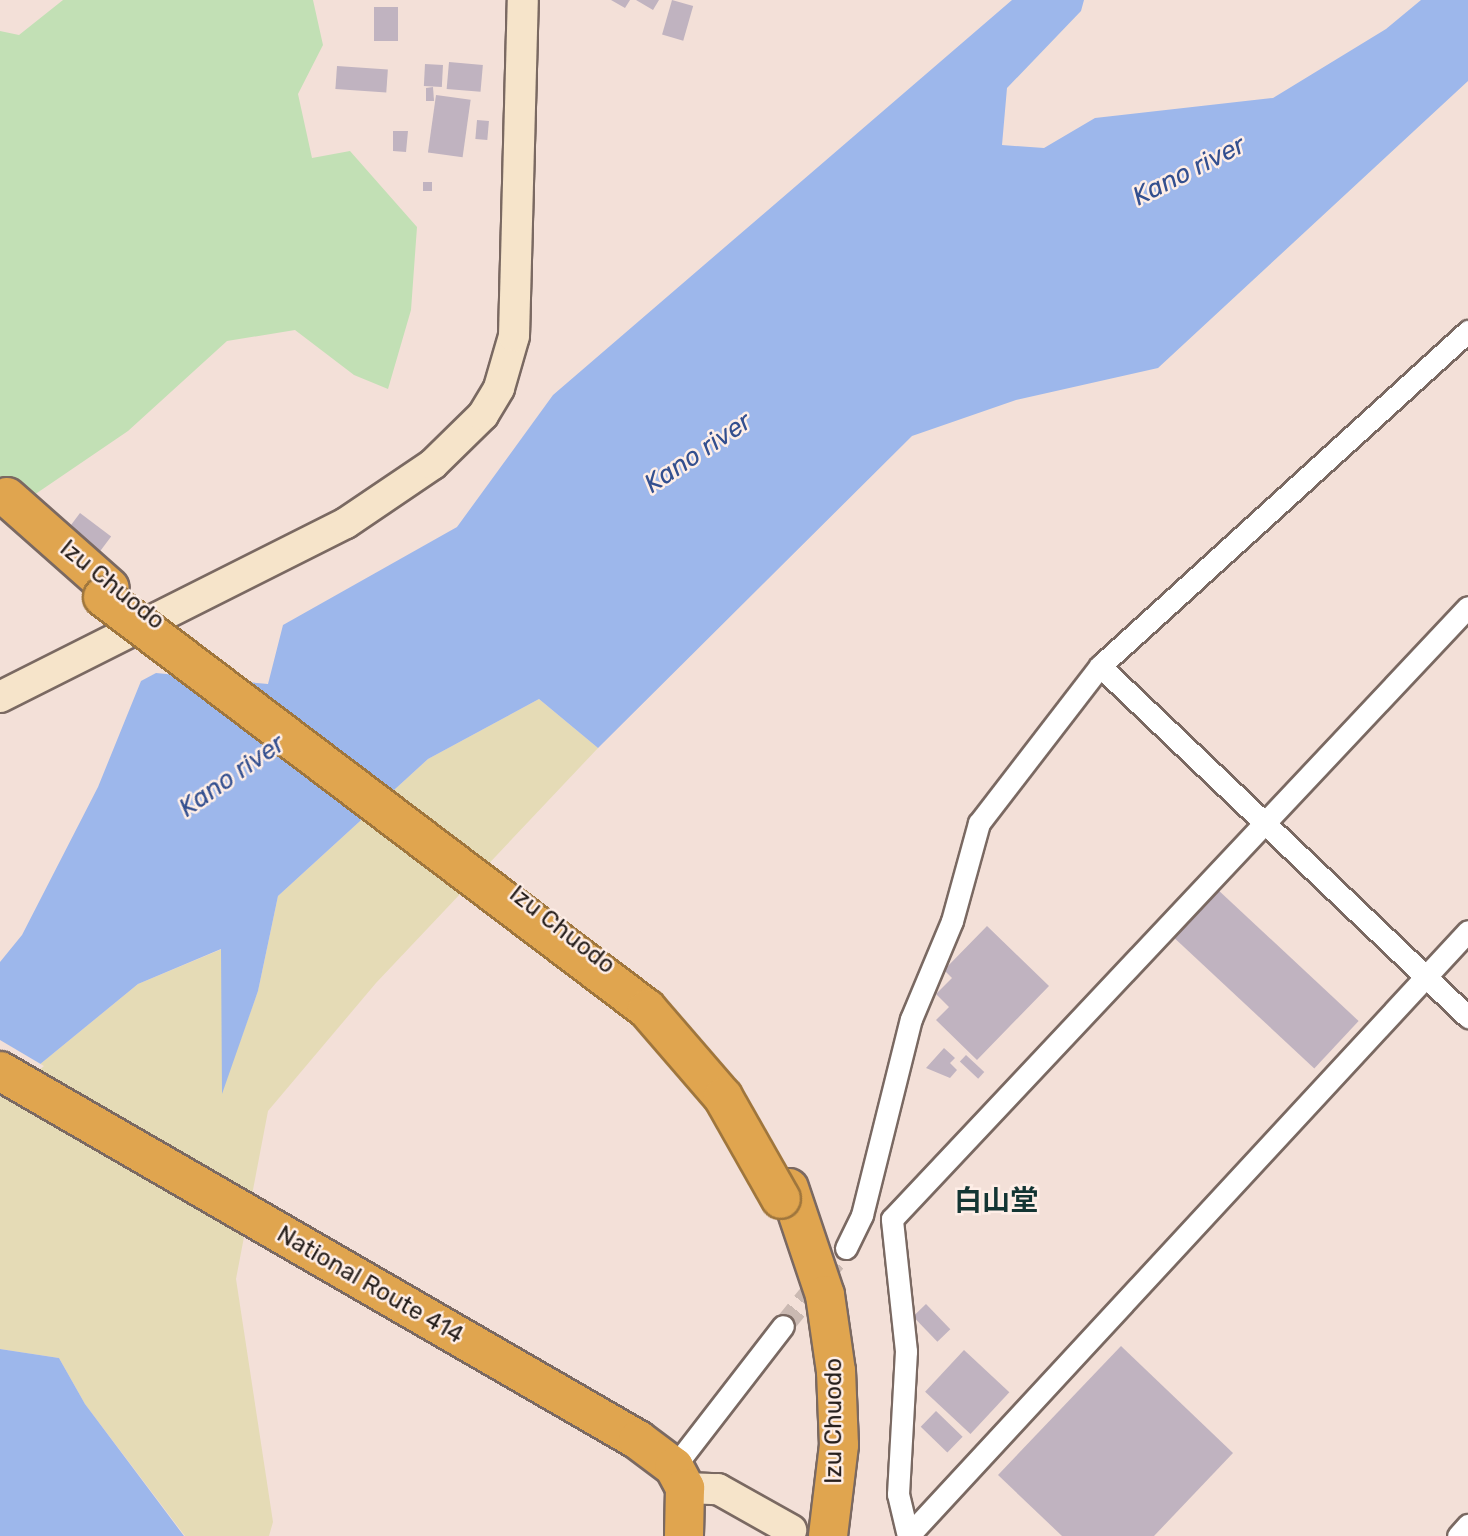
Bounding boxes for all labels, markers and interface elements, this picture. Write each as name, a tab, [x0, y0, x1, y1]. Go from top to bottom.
water label: Kano river	[1127, 129, 1251, 213]
water label: Kano river	[639, 406, 757, 500]
street label: Izu Chuodo	[54, 534, 170, 636]
water label: Kano river	[173, 728, 291, 824]
street label: Izu Chuodo	[503, 880, 621, 980]
district label: 白山堂	[954, 1184, 1038, 1218]
street label: National Route 414	[272, 1220, 468, 1350]
street label: Izu Chuodo	[820, 1358, 848, 1484]

